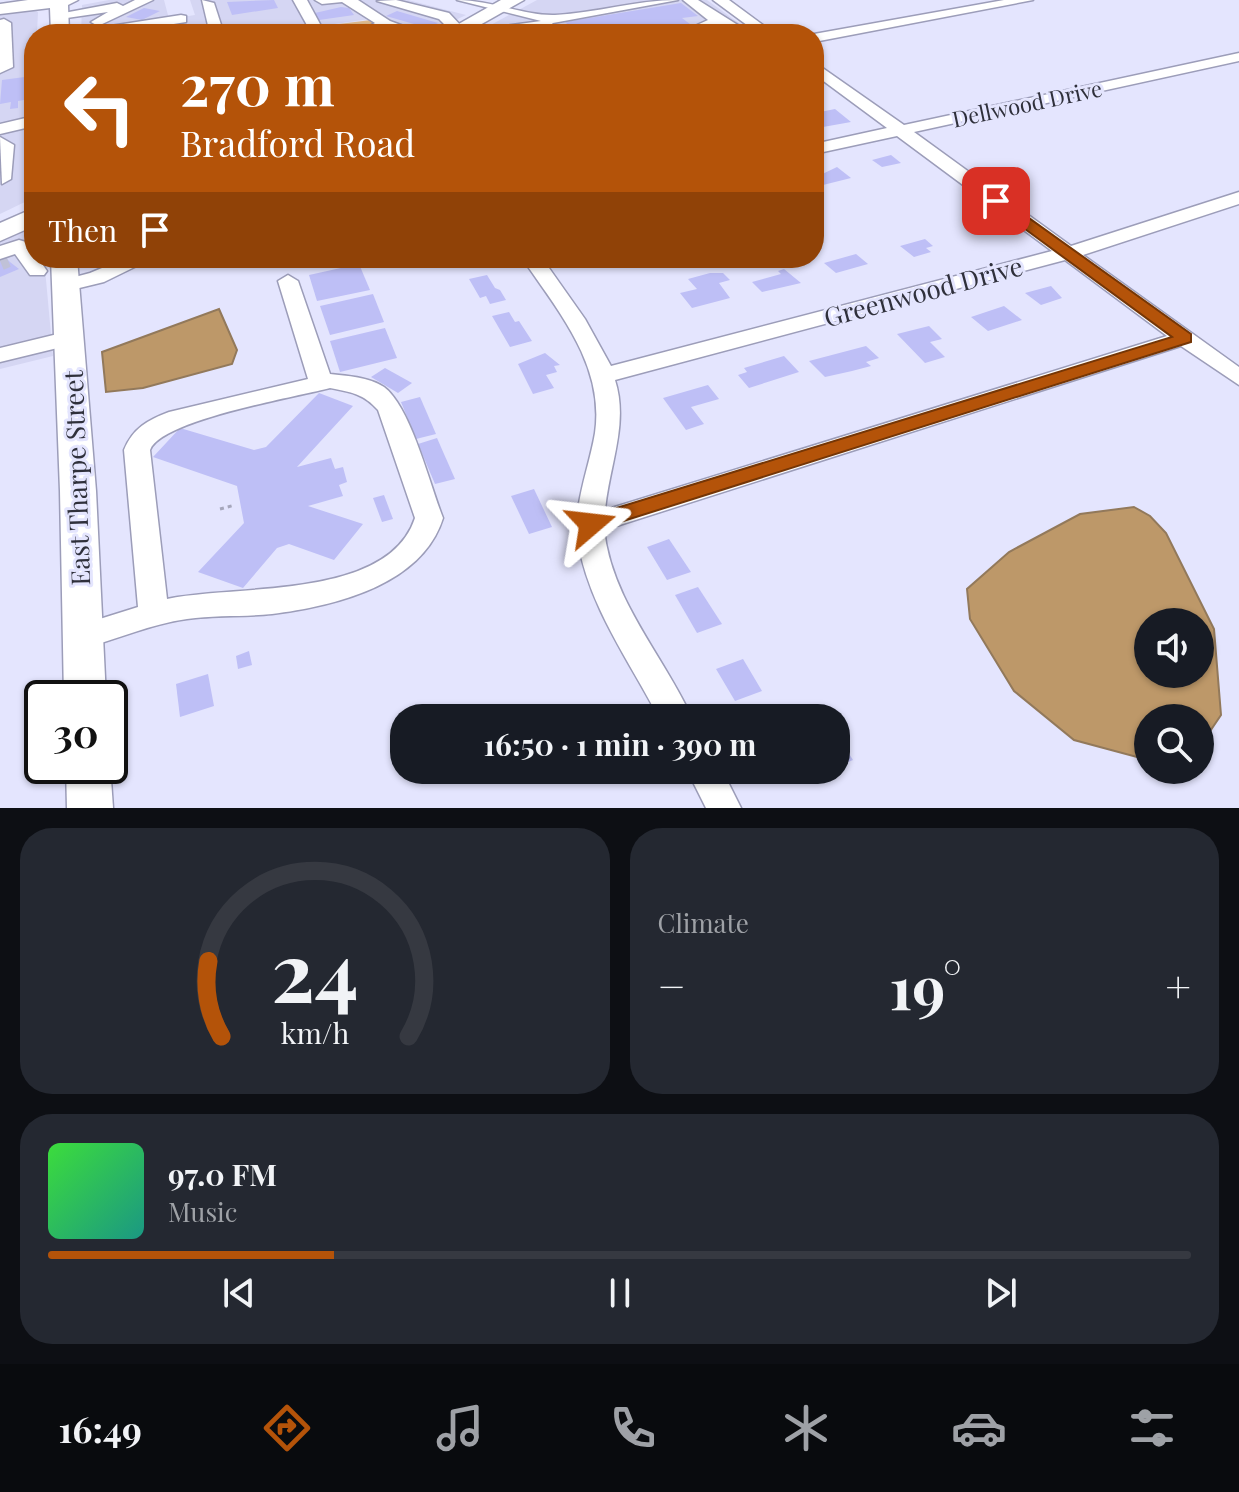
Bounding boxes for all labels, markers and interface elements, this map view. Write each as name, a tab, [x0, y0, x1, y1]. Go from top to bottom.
text: 270 m	[180, 46, 335, 121]
icon: left	[48, 56, 152, 160]
street label: Dellwood Drive	[949, 72, 1105, 134]
text: Bradford Road	[180, 118, 415, 166]
pin	[962, 167, 1030, 235]
icon: arrive	[974, 179, 1018, 223]
icon: arrive	[133, 208, 177, 252]
text: Then	[48, 210, 117, 250]
street label: Greenwood Drive	[820, 248, 1026, 334]
street label: East Tharpe Street	[55, 369, 97, 586]
position arrow	[549, 482, 633, 566]
map controls	[1134, 608, 1214, 784]
button: sound	[1134, 608, 1214, 688]
speed limit sign: 30	[24, 680, 128, 784]
button: search	[1134, 704, 1214, 784]
text: 16:50 · 1 min · 390 m	[484, 724, 756, 764]
text: Climate	[658, 905, 749, 940]
text: 24	[271, 913, 358, 1024]
text: 19°	[889, 945, 962, 1025]
text: −	[658, 955, 686, 1014]
text: +	[1165, 955, 1191, 1014]
text: km/h	[280, 1013, 349, 1051]
text: 97.0 FM	[168, 1154, 277, 1194]
text: Music	[168, 1194, 237, 1229]
icon: previous	[217, 1271, 261, 1315]
icon: pause	[598, 1271, 642, 1315]
icon: next	[979, 1271, 1023, 1315]
icon: directions	[259, 1400, 315, 1456]
icon: music	[432, 1400, 488, 1456]
icon: phone	[605, 1400, 661, 1456]
icon: climate	[778, 1400, 834, 1456]
icon: car	[951, 1400, 1007, 1456]
icon: filters	[1124, 1400, 1180, 1456]
text: 16:49	[59, 1404, 142, 1452]

